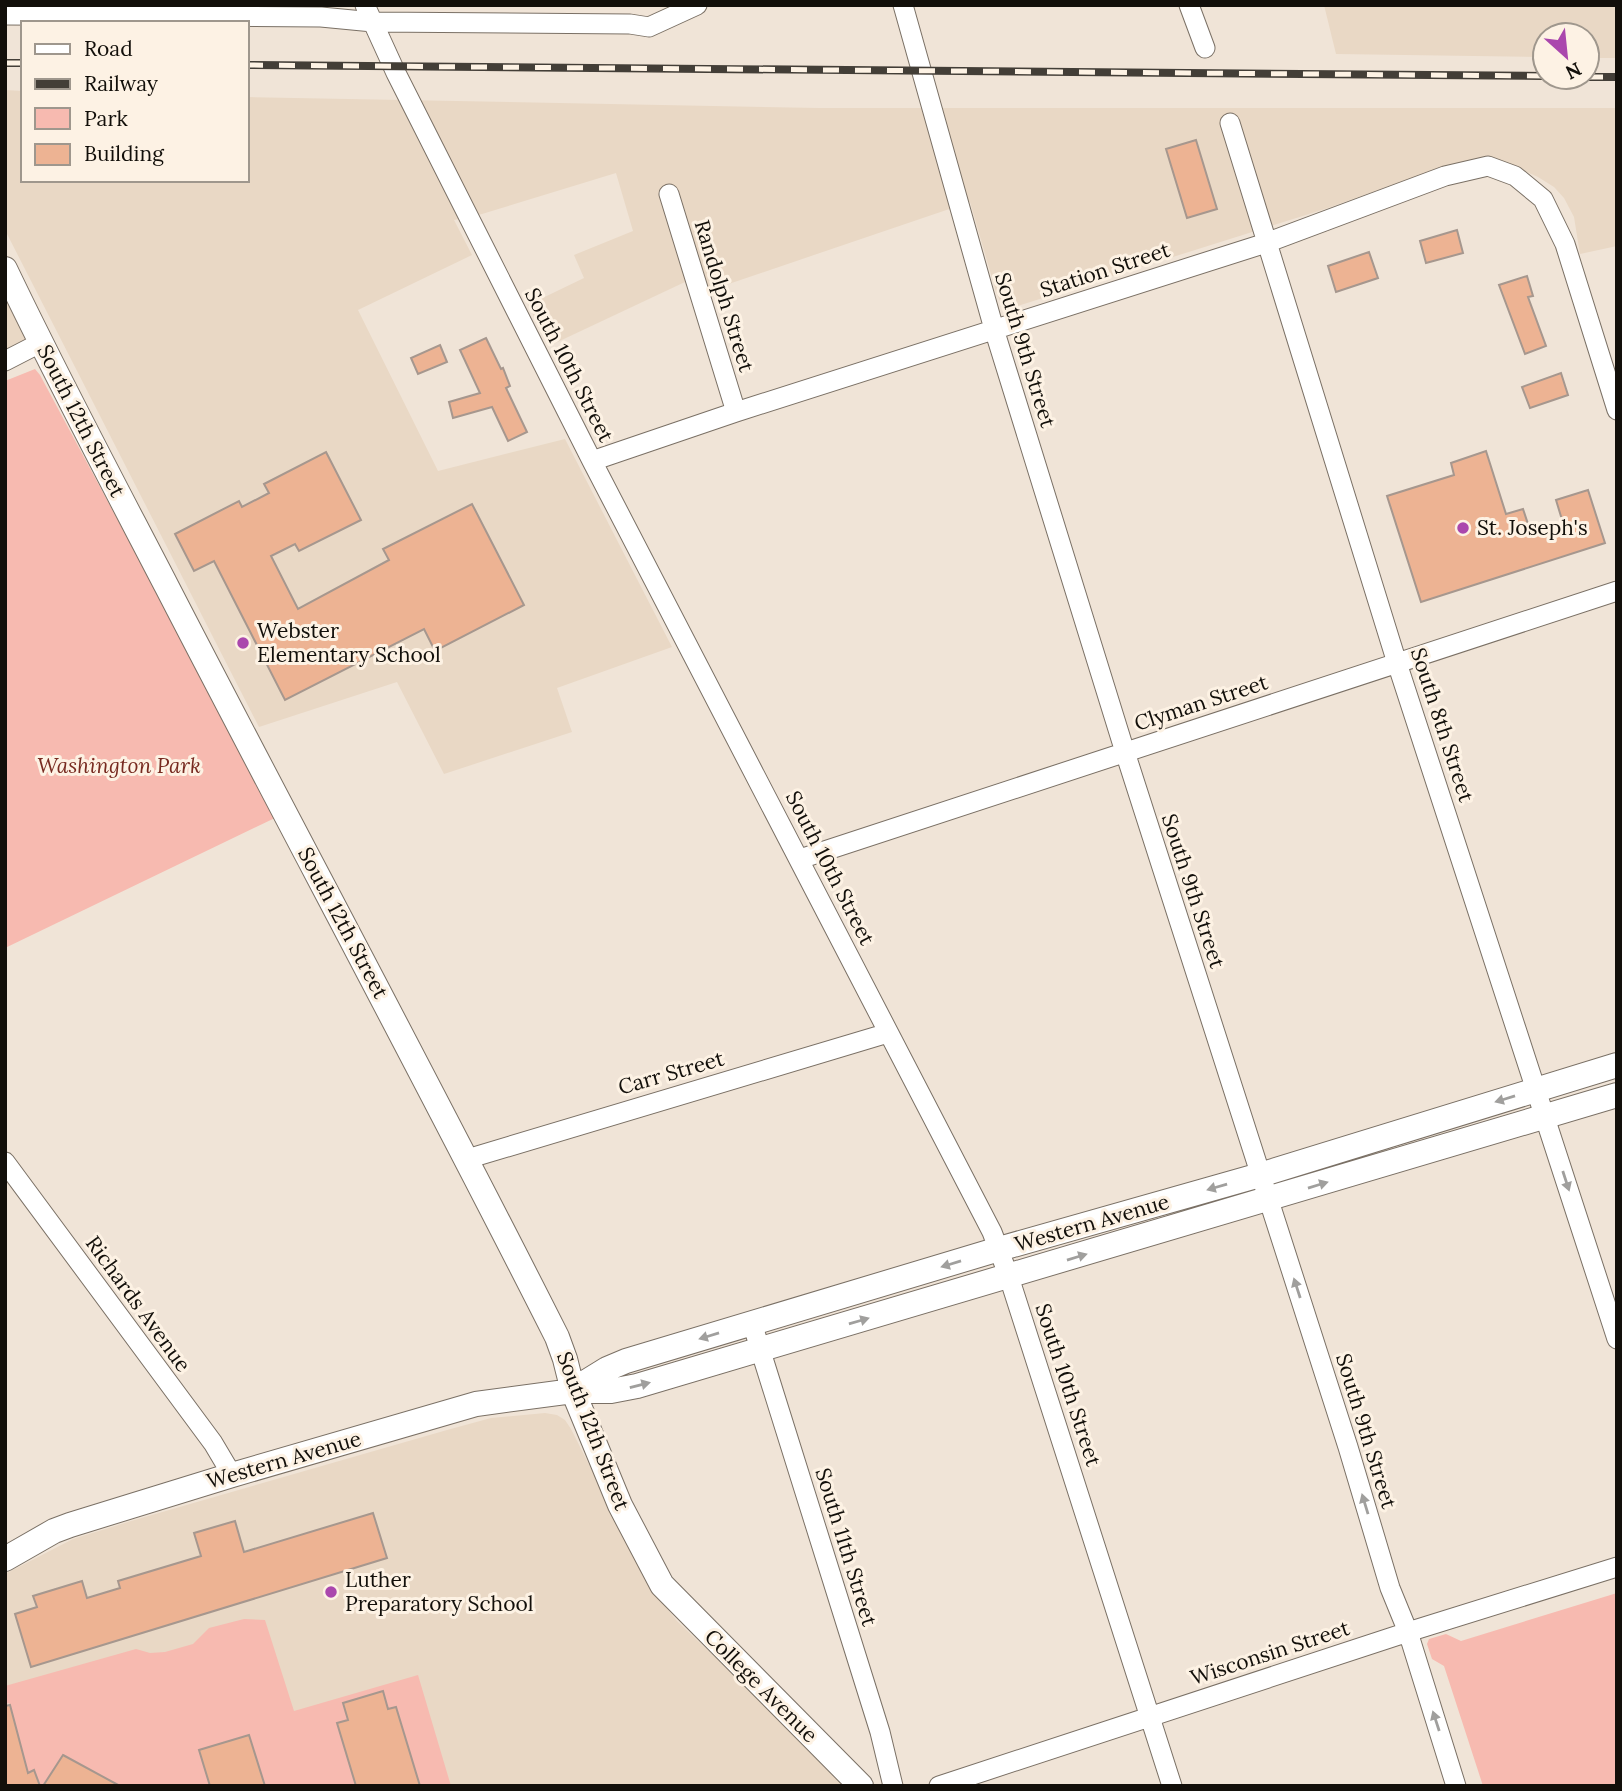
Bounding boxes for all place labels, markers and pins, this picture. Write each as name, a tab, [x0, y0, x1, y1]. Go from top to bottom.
place label: St. Joseph's	[1477, 514, 1588, 541]
marker: St. Joseph's	[1455, 520, 1471, 536]
place label: Webster Elementary School	[257, 617, 441, 668]
marker: Webster Elementary School	[235, 635, 251, 651]
place label: Luther Preparatory School	[345, 1566, 533, 1617]
marker: Luther Preparatory School	[323, 1584, 339, 1600]

